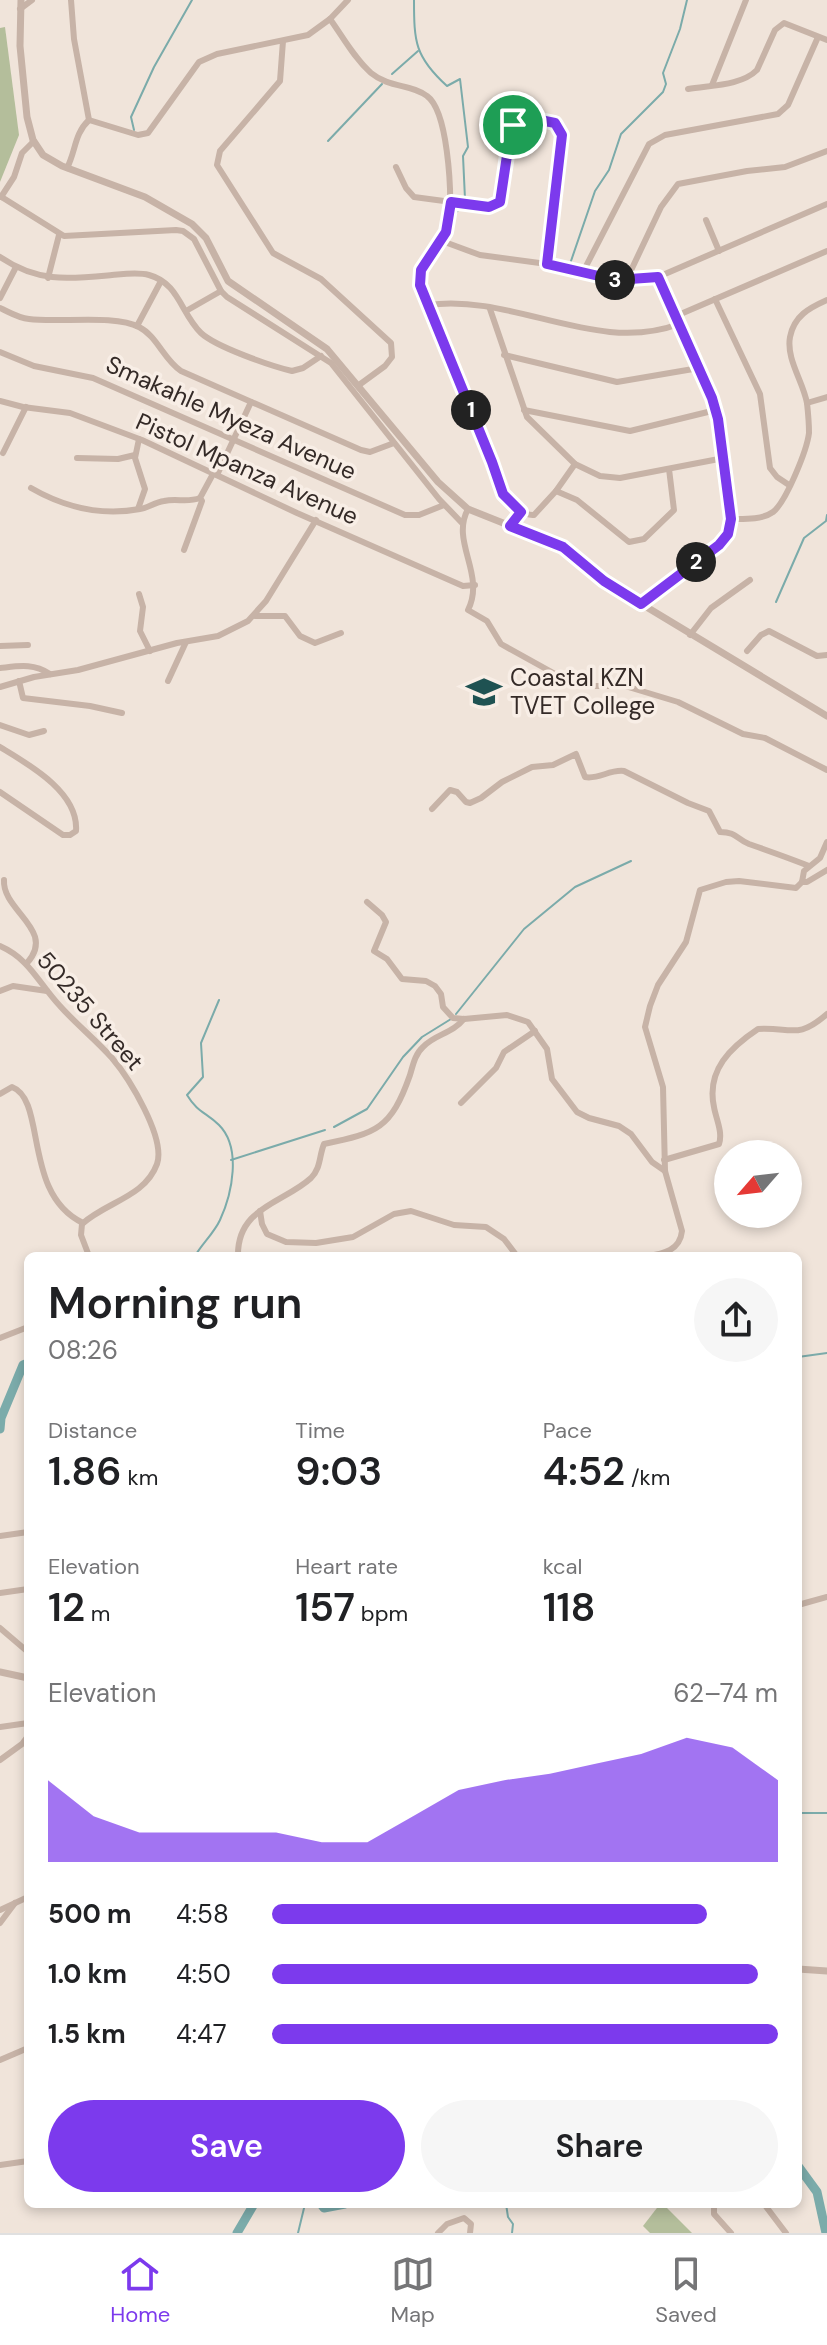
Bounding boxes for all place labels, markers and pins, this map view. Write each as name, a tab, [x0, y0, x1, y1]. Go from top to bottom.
pin	[479, 91, 547, 159]
pin: 3	[595, 260, 635, 300]
pin: 1	[451, 390, 491, 430]
pin: 2	[676, 542, 716, 582]
place label: Coastal KZN TVET College	[510, 662, 655, 721]
school or university icon: Coastal KZN TVET College	[465, 673, 503, 711]

